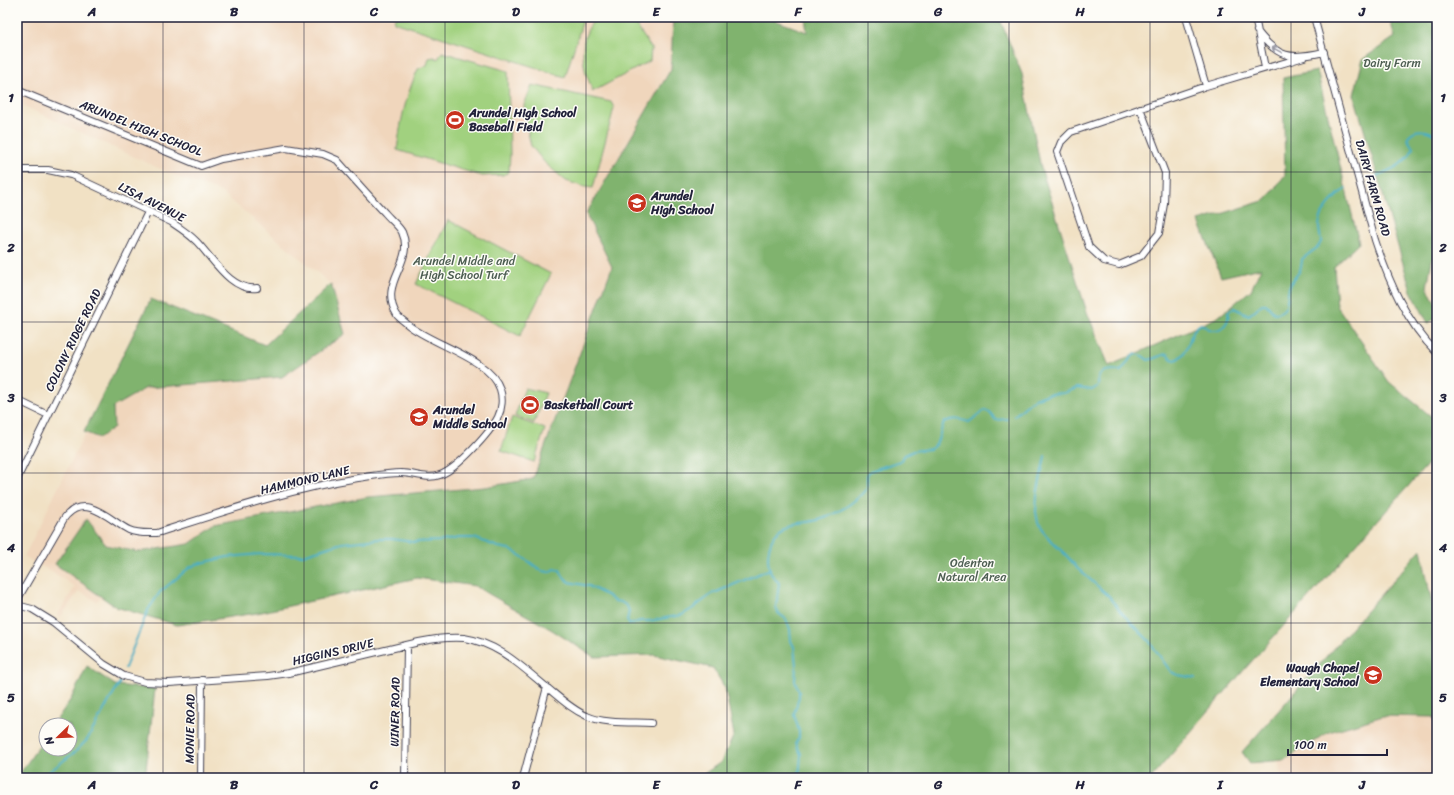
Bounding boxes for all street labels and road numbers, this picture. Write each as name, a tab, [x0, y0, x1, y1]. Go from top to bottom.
street label: ARUNDEL HIGH SCHOOL	[75, 93, 206, 163]
street label: DAIRY FARM ROAD	[1349, 137, 1397, 240]
street label: LISA AVENUE	[114, 176, 191, 229]
street label: COLONY RIDGE ROAD	[39, 285, 107, 395]
street label: HAMMOND LANE	[258, 459, 353, 501]
street label: HIGGINS DRIVE	[290, 632, 377, 672]
street label: WINER ROAD	[383, 676, 407, 747]
street label: MONIE ROAD	[178, 693, 202, 764]

